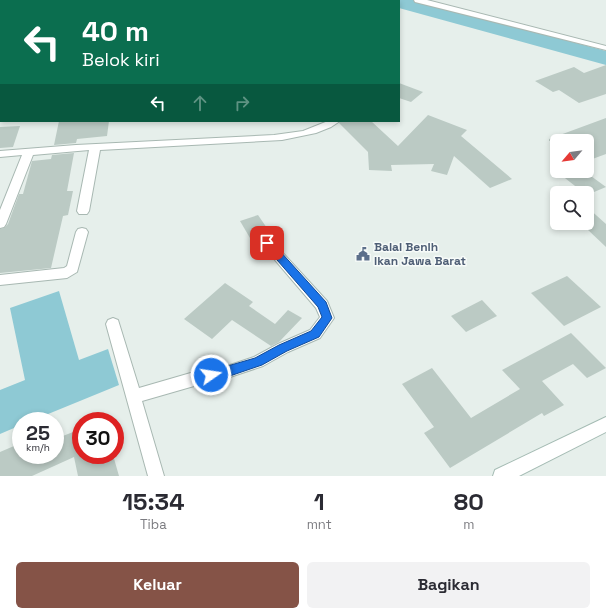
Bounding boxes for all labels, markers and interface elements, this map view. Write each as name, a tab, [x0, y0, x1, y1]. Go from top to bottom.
text: 40 m	[82, 13, 149, 49]
icon: left	[16, 16, 68, 68]
text: Belok kiri	[82, 48, 160, 71]
icon: left	[147, 92, 169, 114]
icon: ahead	[189, 92, 211, 114]
icon: right	[231, 92, 253, 114]
north arrow	[550, 134, 594, 178]
map controls	[550, 134, 594, 230]
button: search	[550, 186, 594, 230]
pin	[250, 226, 284, 260]
icon: arrive	[256, 232, 278, 254]
place label: Balai Benih Ikan Jawa Barat	[374, 239, 466, 269]
public building icon: Balai Benih Ikan Jawa Barat	[355, 246, 371, 262]
position arrow	[190, 354, 232, 396]
speed limit sign: 30	[72, 412, 124, 464]
text: 25	[26, 420, 50, 446]
text: km/h	[26, 441, 50, 454]
text: 15:34	[122, 486, 184, 517]
text: 1	[314, 486, 325, 517]
text: 80	[454, 486, 484, 517]
text: Tiba	[140, 516, 167, 533]
text: mnt	[307, 516, 332, 533]
text: m	[463, 516, 474, 533]
button: Keluar	[16, 562, 299, 608]
button: Bagikan	[307, 562, 590, 608]

